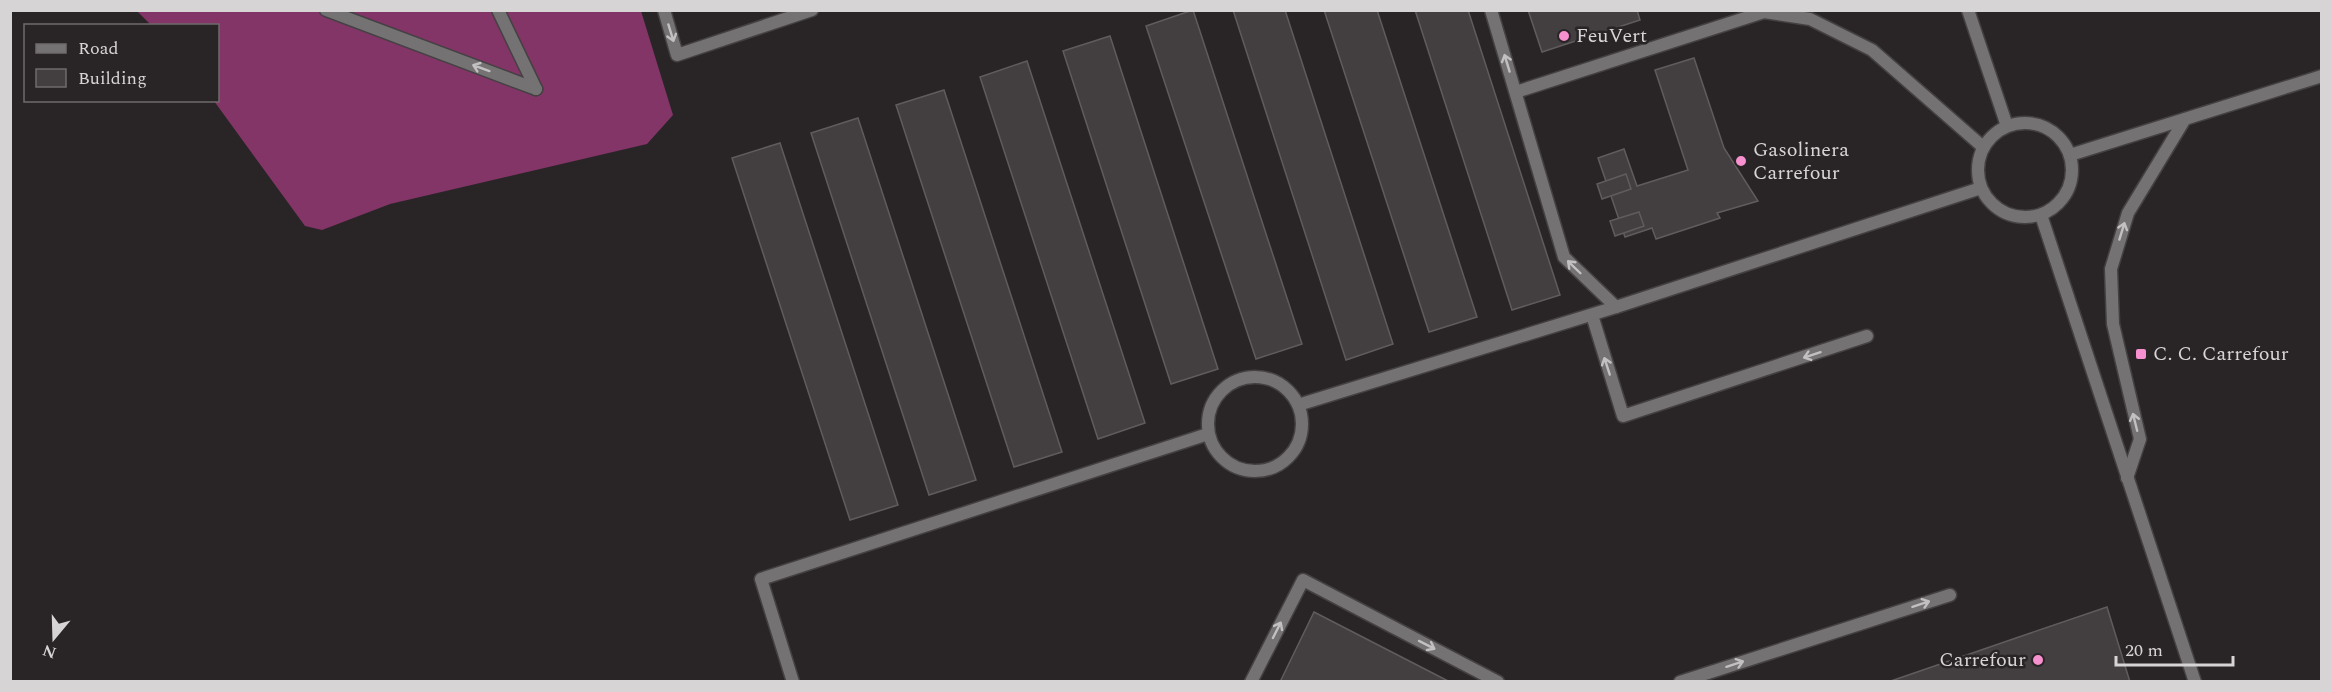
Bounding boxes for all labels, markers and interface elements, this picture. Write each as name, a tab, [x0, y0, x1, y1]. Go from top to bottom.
place label: FeuVert	[1576, 21, 1647, 51]
one-way arrow	[666, 23, 677, 42]
legend	[24, 24, 219, 102]
marker: FeuVert	[1557, 29, 1571, 43]
text: Road	[78, 35, 119, 62]
one-way arrow	[1501, 54, 1512, 73]
one-way arrow	[472, 62, 491, 73]
text: Building	[78, 65, 147, 92]
place label: Gasolinera Carrefour	[1753, 135, 1849, 188]
marker: Gasolinera Carrefour	[1734, 154, 1748, 168]
one-way arrow	[2117, 222, 2128, 241]
one-way arrow	[1567, 260, 1582, 274]
place label: C. C. Carrefour	[2153, 339, 2289, 369]
marker: C. C. Carrefour	[2134, 347, 2148, 361]
one-way arrow	[1803, 350, 1822, 361]
one-way arrow	[1601, 357, 1612, 376]
one-way arrow	[2129, 413, 2141, 432]
one-way arrow	[1911, 598, 1930, 609]
north arrow	[24, 608, 84, 668]
one-way arrow	[1272, 621, 1284, 639]
scale bar	[2116, 629, 2233, 667]
text: 20 m	[2125, 637, 2163, 664]
text: N	[39, 638, 60, 665]
one-way arrow	[1418, 639, 1436, 651]
place label: Carrefour	[1939, 645, 2026, 675]
marker: Carrefour	[2031, 653, 2045, 667]
one-way arrow	[1725, 657, 1744, 668]

